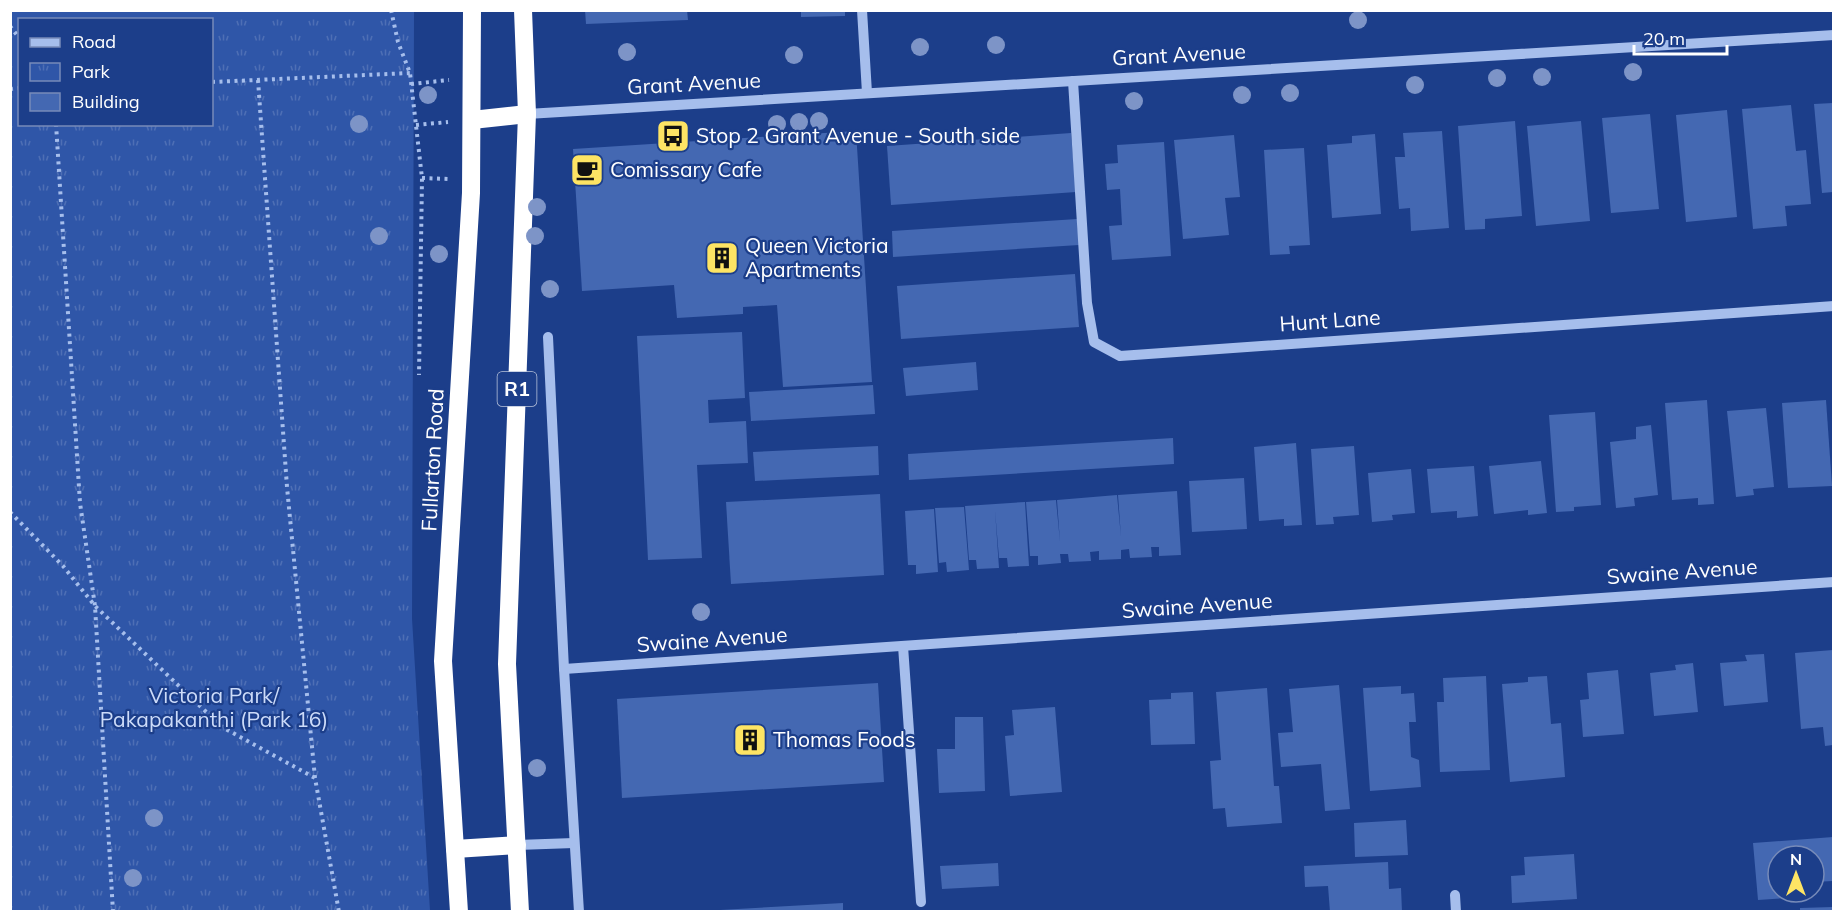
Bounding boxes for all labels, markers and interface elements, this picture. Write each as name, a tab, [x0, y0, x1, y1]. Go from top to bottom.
legend	[18, 18, 213, 126]
scale bar	[1634, 18, 1727, 56]
text: 20 m	[1643, 27, 1685, 50]
text: Road	[72, 30, 116, 53]
street label: Grant Avenue	[1111, 38, 1246, 70]
text: Park	[72, 60, 111, 83]
street label: Grant Avenue	[626, 67, 761, 99]
text: Building	[72, 90, 140, 113]
bus stop icon: Stop 2 Grant Avenue - South side	[655, 118, 691, 154]
place label: Stop 2 Grant Avenue - South side	[696, 122, 1020, 148]
cafe icon: Comissary Cafe	[569, 152, 605, 188]
place label: Comissary Cafe	[610, 156, 762, 182]
place label: Queen Victoria Apartments	[745, 232, 888, 282]
building icon: Queen Victoria Apartments	[704, 240, 740, 276]
street label: Hunt Lane	[1279, 304, 1381, 336]
road number: R1	[498, 372, 536, 406]
street label: Fullarton Road	[415, 388, 449, 532]
street label: Swaine Avenue	[1606, 553, 1758, 589]
street label: Swaine Avenue	[1121, 587, 1273, 623]
street label: Swaine Avenue	[636, 621, 788, 657]
park label: Victoria Park/ Pakapakanthi (Park 16)	[100, 682, 328, 732]
building icon: Thomas Foods	[732, 722, 768, 758]
place label: Thomas Foods	[773, 726, 915, 752]
north arrow	[1766, 844, 1826, 904]
text: N	[1790, 849, 1802, 869]

